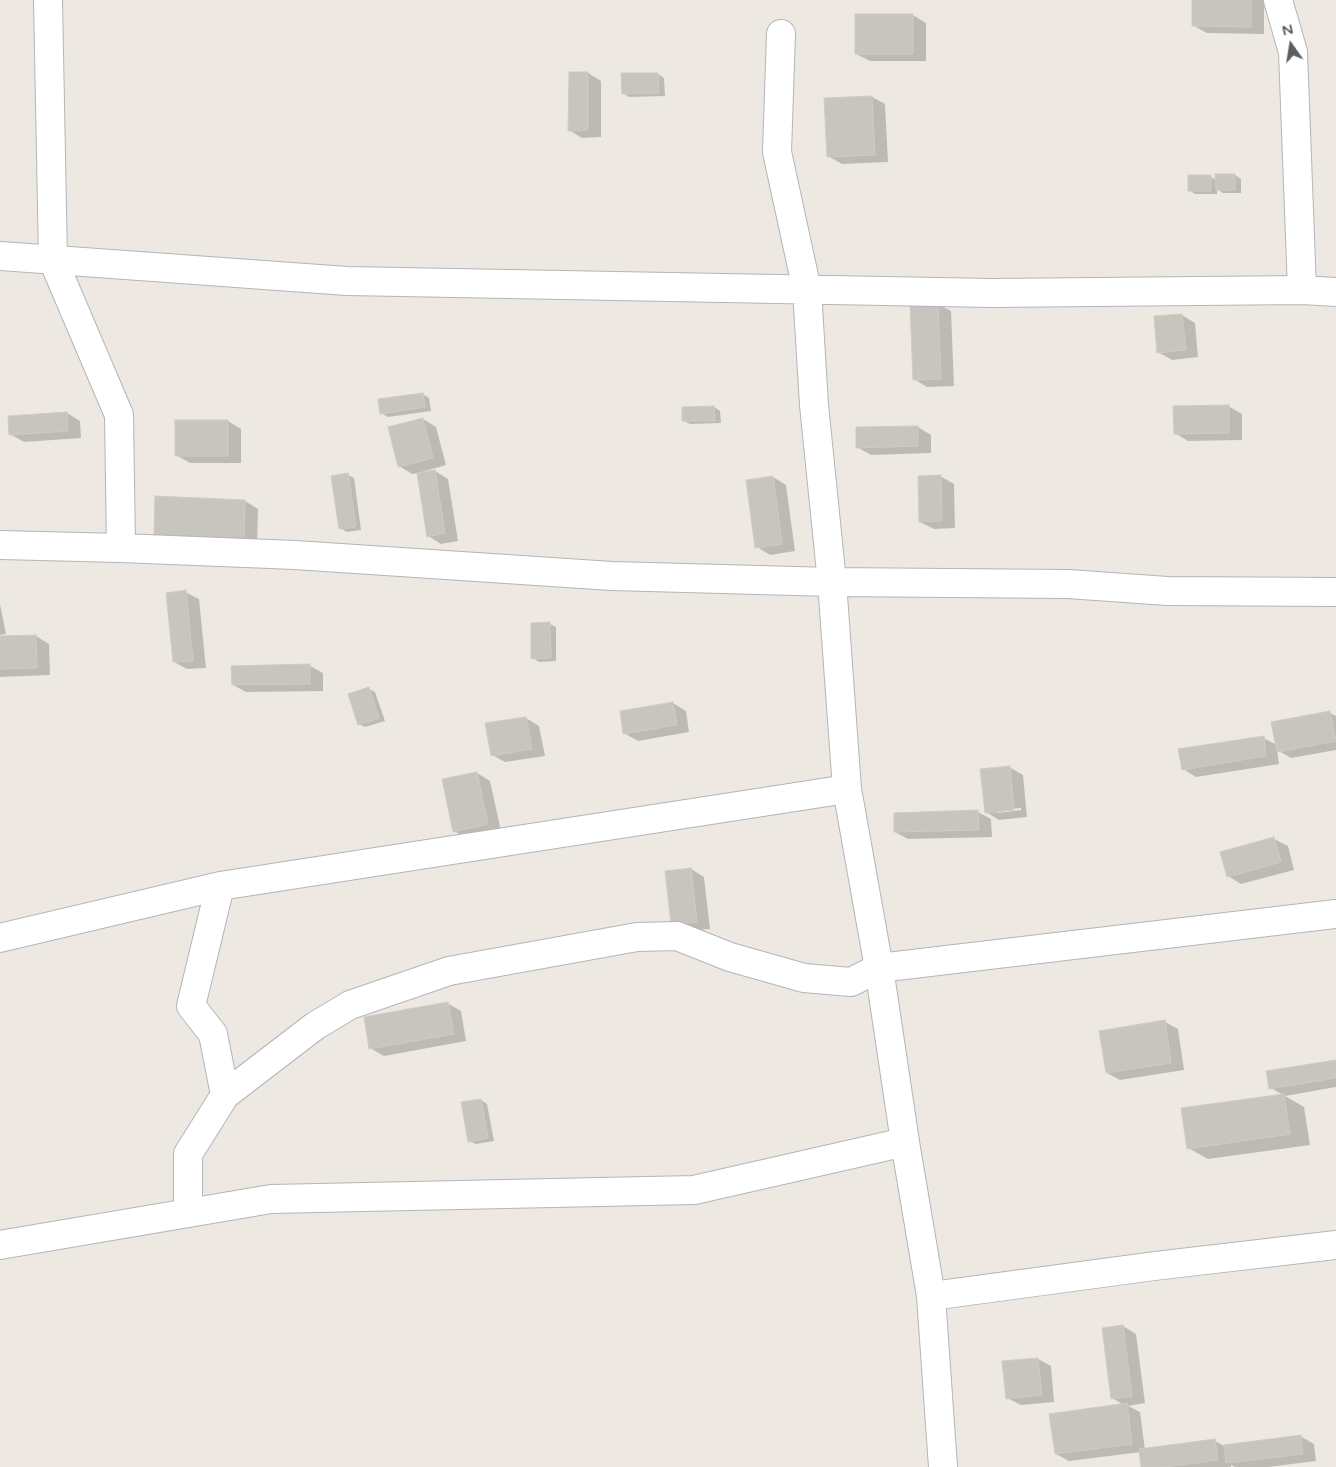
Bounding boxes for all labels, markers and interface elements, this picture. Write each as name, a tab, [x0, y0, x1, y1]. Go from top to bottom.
north arrow	[1266, 20, 1316, 70]
text: N	[1280, 20, 1295, 39]

